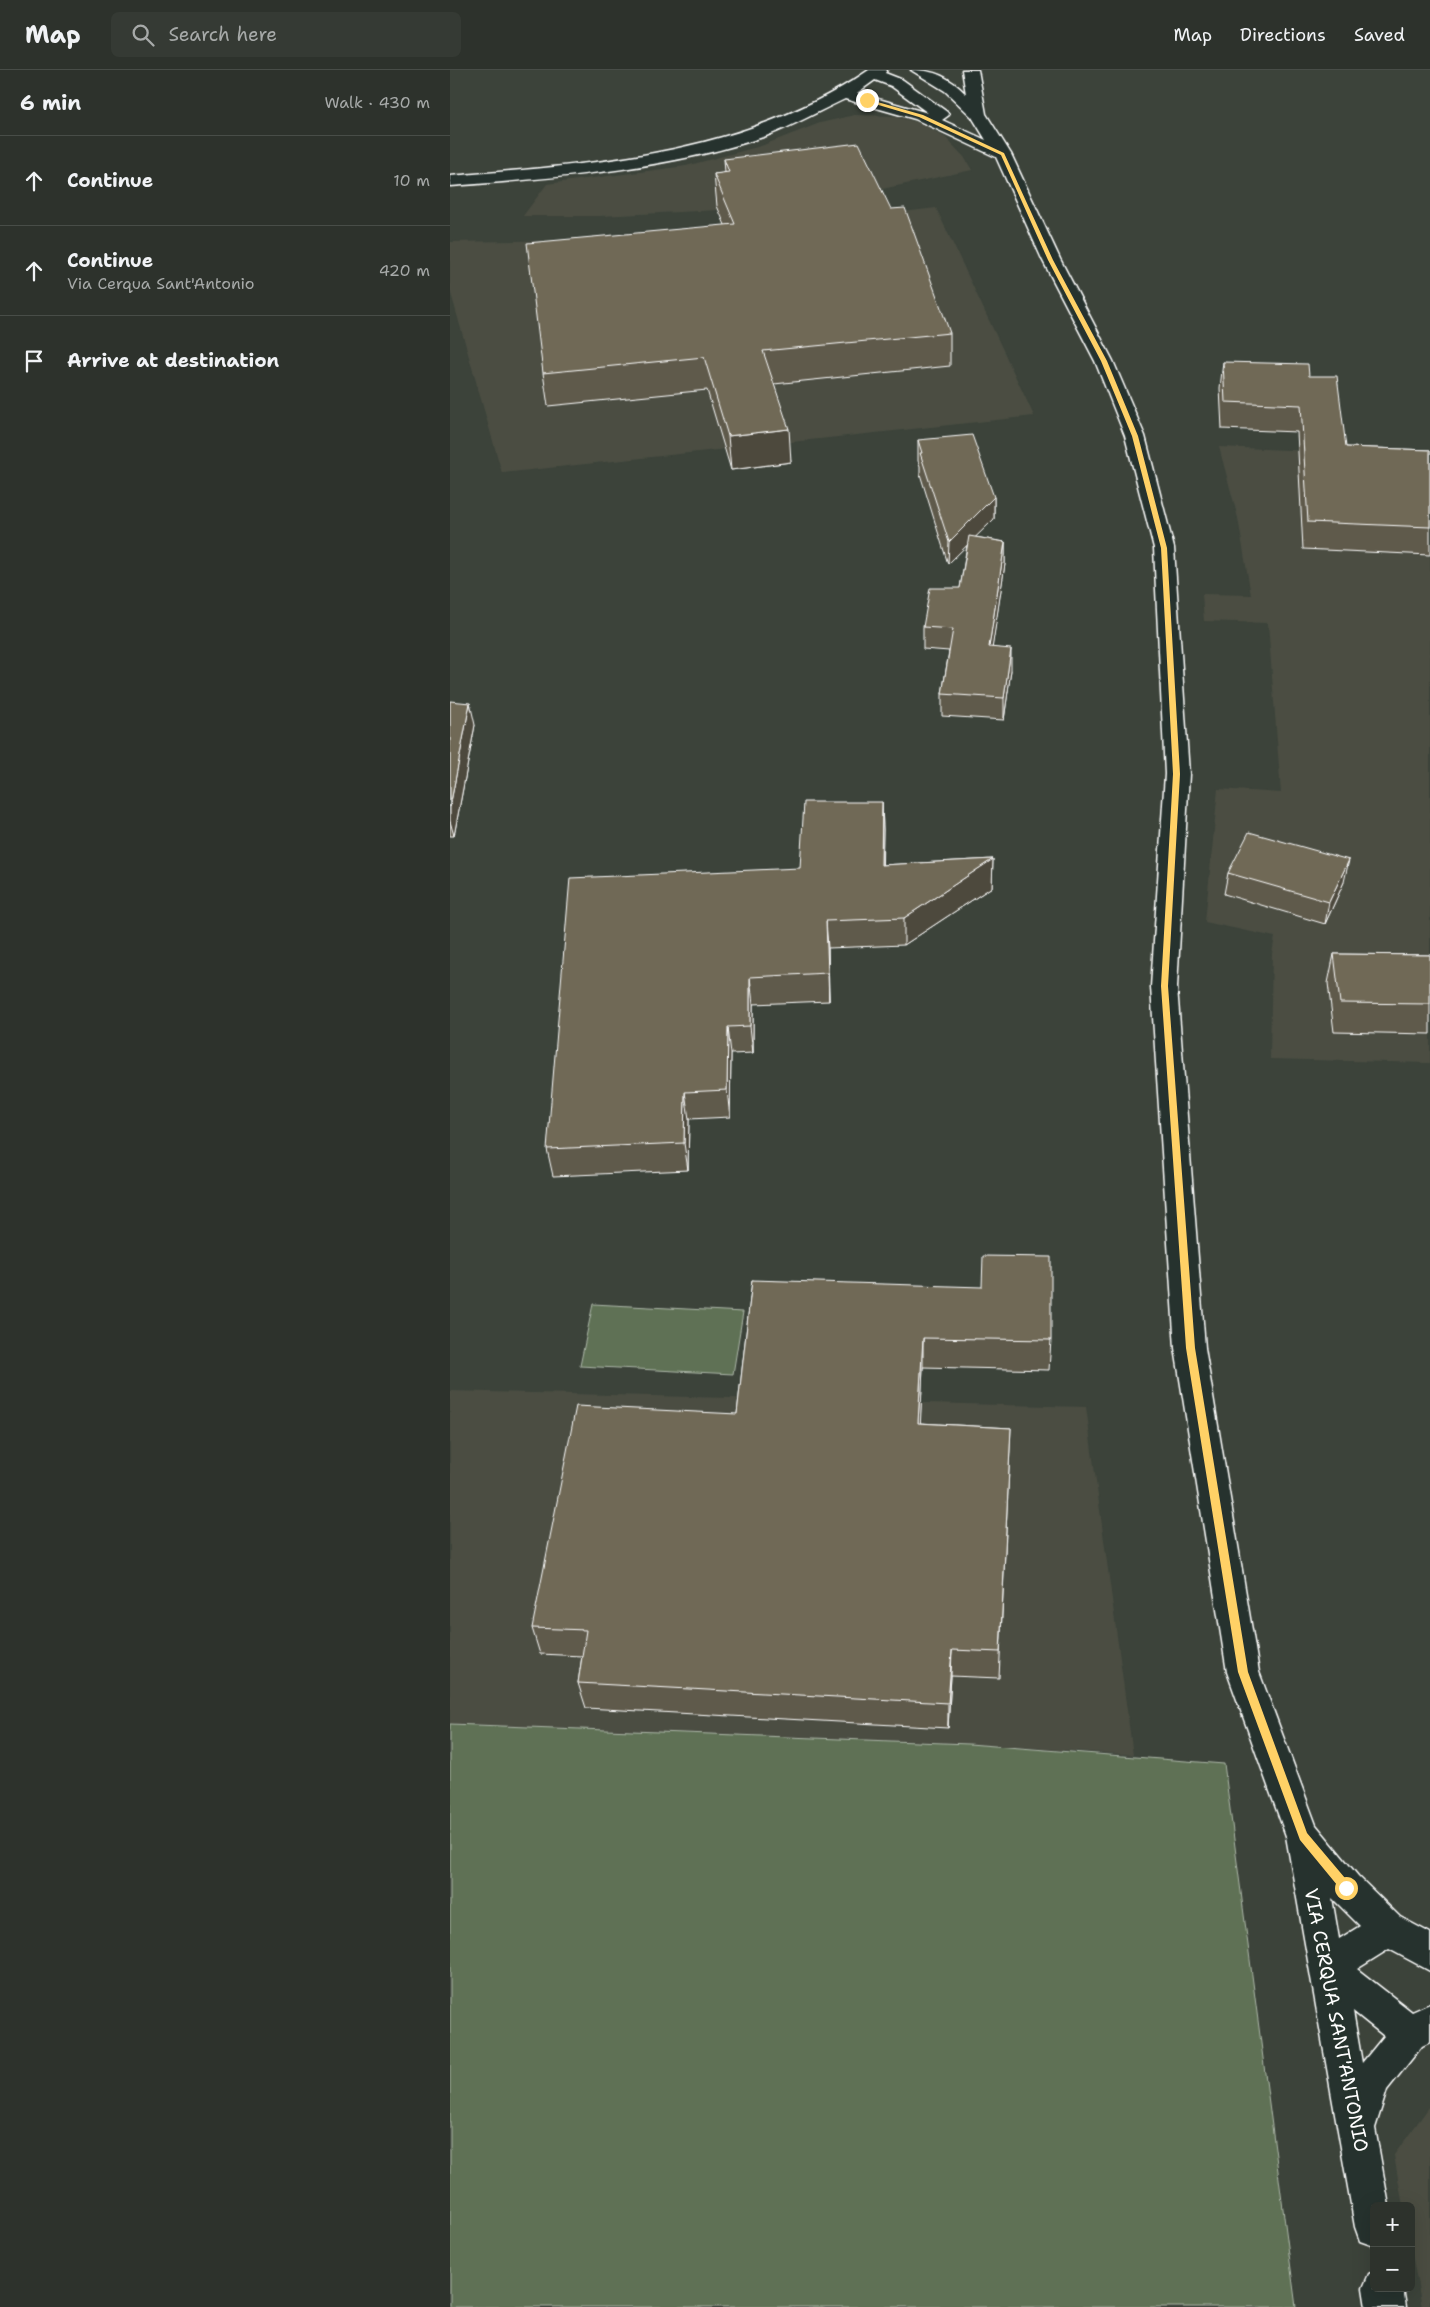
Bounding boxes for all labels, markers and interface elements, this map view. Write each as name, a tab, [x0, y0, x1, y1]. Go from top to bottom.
search box	[111, 12, 461, 57]
text: Map	[25, 19, 81, 51]
icon: search	[129, 21, 157, 49]
text: Search here	[169, 22, 277, 47]
text: Map	[1174, 23, 1212, 47]
text: Directions	[1240, 23, 1326, 47]
text: Saved	[1354, 23, 1405, 47]
text: 6 min	[20, 89, 81, 117]
route end	[856, 89, 879, 112]
text: Walk · 430 m	[324, 92, 430, 113]
icon: ahead	[20, 167, 48, 195]
text: Continue	[67, 168, 153, 193]
text: 10 m	[393, 170, 430, 191]
text: Continue	[67, 248, 153, 273]
icon: ahead	[20, 257, 48, 285]
text: 420 m	[379, 260, 430, 281]
text: Via Cerqua Sant'Antonio	[67, 273, 255, 294]
icon: arrive	[20, 347, 48, 375]
text: Arrive at destination	[67, 348, 279, 373]
route start	[1335, 1877, 1358, 1900]
street label: VIA CERQUA SANT'ANTONIO	[1299, 1886, 1374, 2154]
map controls	[1370, 2202, 1415, 2292]
button: +	[1370, 2202, 1415, 2247]
button: −	[1370, 2247, 1415, 2292]

